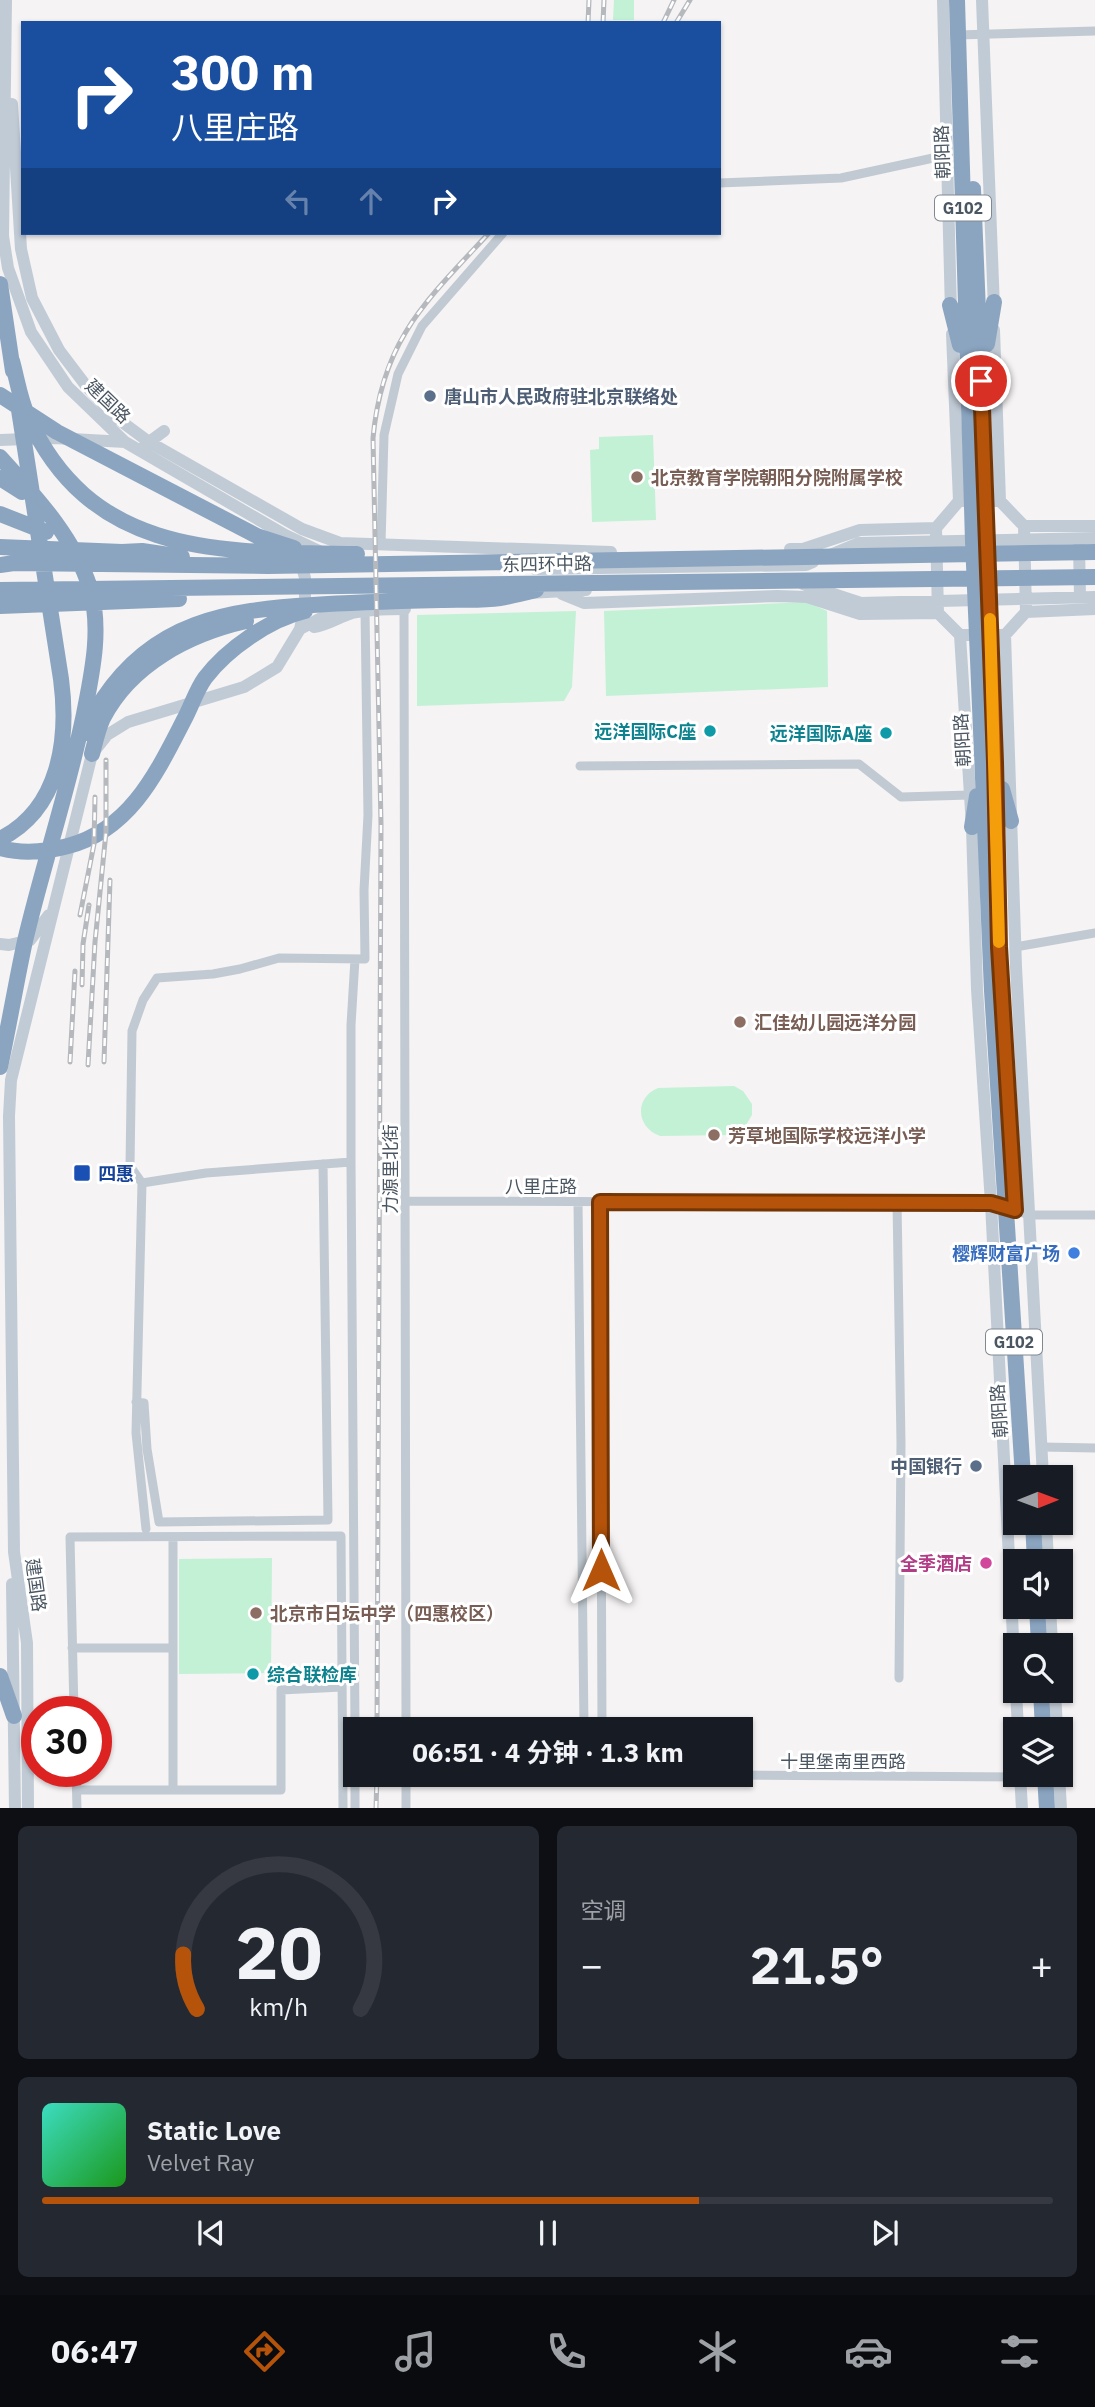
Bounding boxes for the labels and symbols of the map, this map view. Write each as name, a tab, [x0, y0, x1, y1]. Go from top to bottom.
street label: 朝阳路	[930, 125, 954, 179]
road number: G102	[935, 196, 991, 220]
pin	[951, 351, 1011, 411]
street label: 建国路	[81, 374, 135, 428]
place label: 唐山市人民政府驻北京联络处	[444, 385, 678, 408]
marker: 唐山市人民政府驻北京联络处	[422, 388, 438, 404]
place label: 北京教育学院朝阳分院附属学校	[651, 466, 903, 489]
marker: 北京教育学院朝阳分院附属学校	[629, 469, 645, 485]
street label: 东四环中路	[502, 552, 592, 576]
street label: 朝阳路	[949, 712, 975, 768]
place label: 远洋国际C座	[594, 720, 696, 743]
place label: 远洋国际A座	[770, 722, 872, 745]
marker: 远洋国际C座	[702, 723, 718, 739]
marker: 远洋国际A座	[878, 725, 894, 741]
place label: 汇佳幼儿园远洋分园	[754, 1011, 916, 1034]
marker: 汇佳幼儿园远洋分园	[732, 1014, 748, 1030]
street label: 力源里北街	[379, 1124, 402, 1214]
place label: 芳草地国际学校远洋小学	[728, 1124, 926, 1147]
marker: 芳草地国际学校远洋小学	[706, 1127, 722, 1143]
place label: 四惠	[98, 1162, 134, 1185]
marker: 四惠	[72, 1163, 92, 1183]
street label: 八里庄路	[505, 1175, 577, 1198]
place label: 樱辉财富广场	[952, 1242, 1060, 1265]
marker: 樱辉财富广场	[1066, 1245, 1082, 1261]
road number: G102	[986, 1330, 1042, 1354]
street label: 朝阳路	[986, 1383, 1012, 1439]
place label: 中国银行	[890, 1455, 962, 1478]
marker: 中国银行	[968, 1458, 984, 1474]
north arrow	[1003, 1465, 1073, 1535]
position arrow	[564, 1533, 638, 1607]
place label: 全季酒店	[900, 1552, 972, 1575]
marker: 全季酒店	[978, 1555, 994, 1571]
street label: 建国路	[21, 1557, 51, 1613]
place label: 北京市日坛中学（四惠校区）	[270, 1602, 504, 1625]
marker: 北京市日坛中学（四惠校区）	[248, 1605, 264, 1621]
place label: 综合联检库	[267, 1663, 357, 1686]
marker: 综合联检库	[245, 1666, 261, 1682]
speed limit sign: 30	[21, 1696, 112, 1787]
street label: 十里堡南里西路	[780, 1750, 906, 1773]

